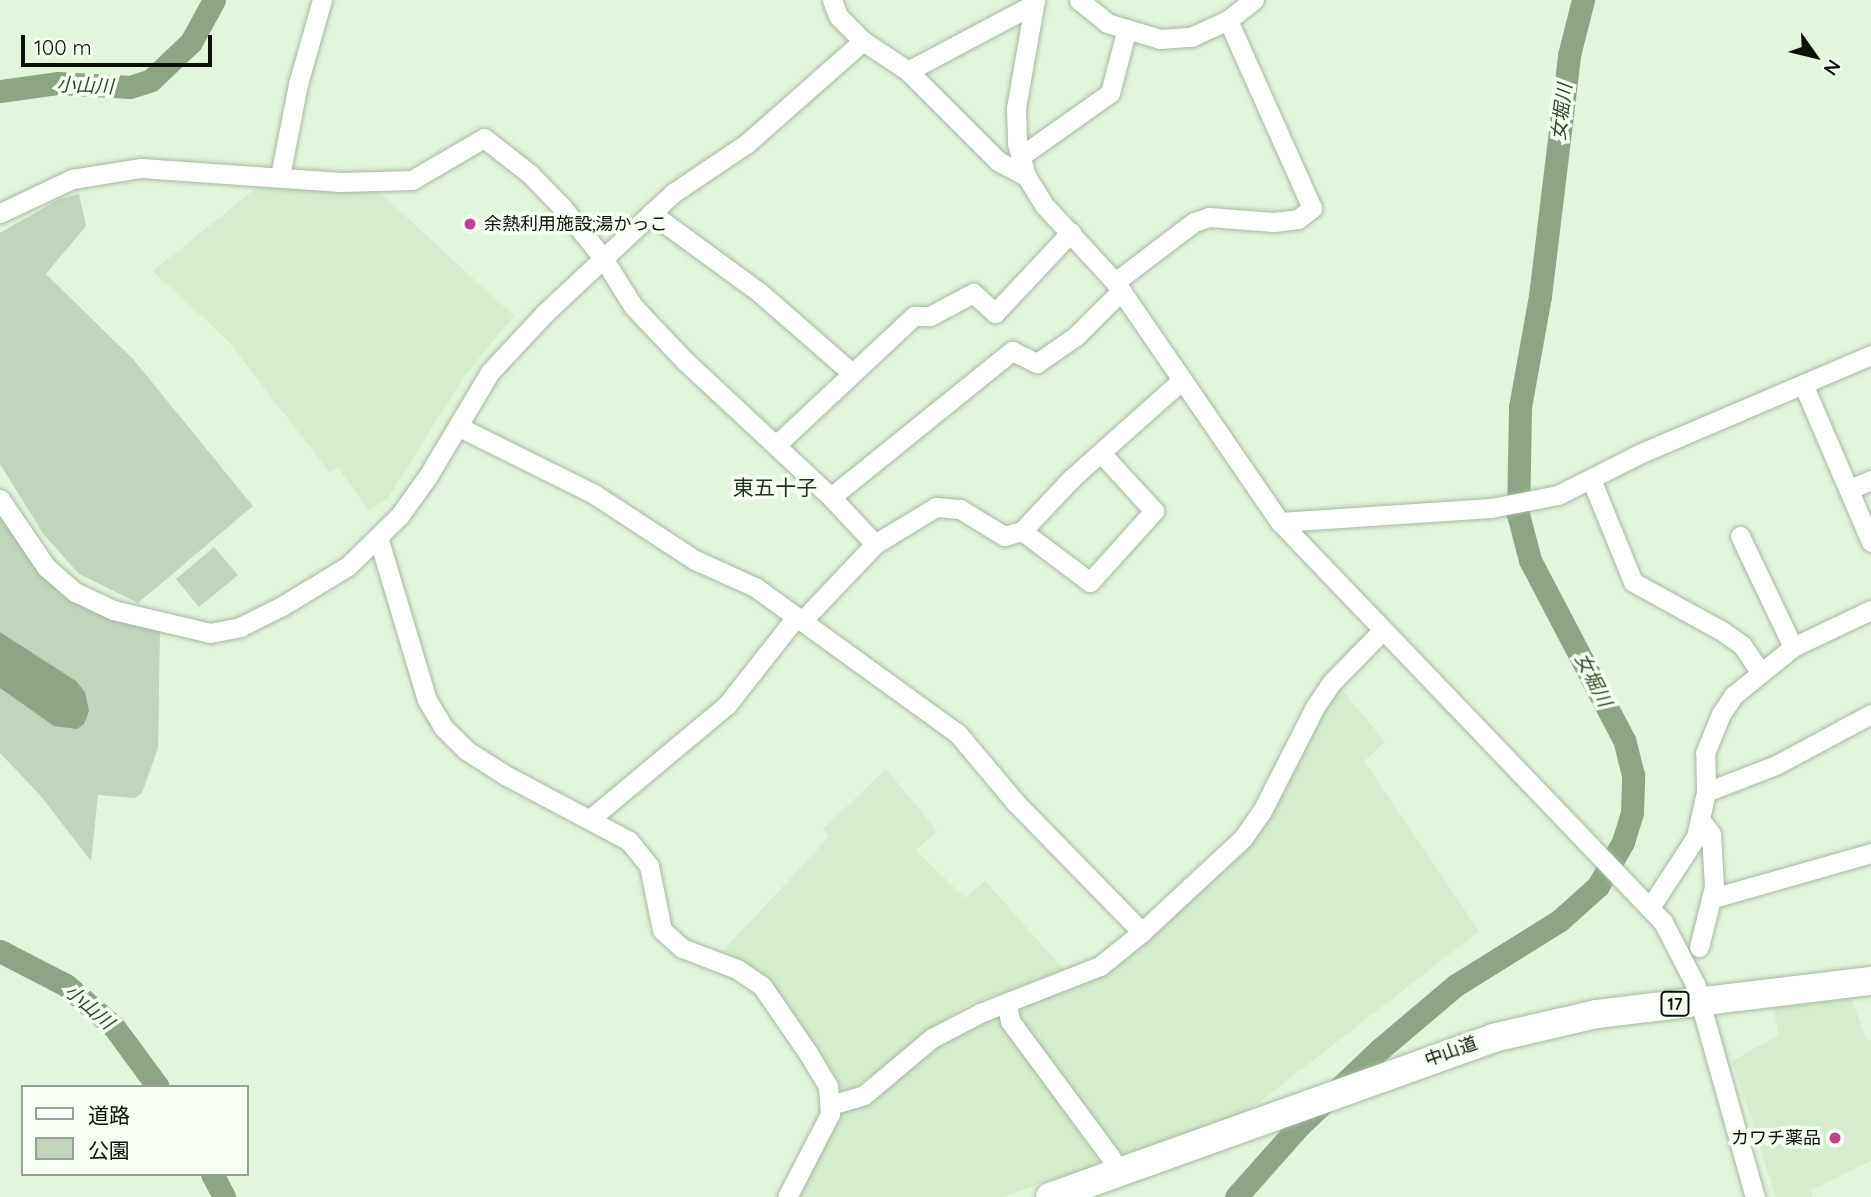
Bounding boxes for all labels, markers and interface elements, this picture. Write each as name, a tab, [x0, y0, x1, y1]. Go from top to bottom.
scale bar	[24, 21, 215, 65]
north arrow	[1780, 21, 1850, 91]
text: 100 m	[34, 34, 92, 60]
text: N	[1819, 55, 1846, 80]
water label: 小山川	[56, 74, 114, 98]
water label: 女堀川	[1547, 82, 1577, 142]
place label: 余熱利用施設;湯かっこ	[484, 213, 668, 235]
marker: 余熱利用施設;湯かっこ	[462, 216, 478, 232]
district label: 東五十子	[733, 474, 817, 500]
water label: 女堀川	[1570, 649, 1616, 711]
water label: 小山川	[60, 980, 118, 1034]
road number: 17	[1659, 992, 1691, 1016]
street label: 中山道	[1422, 1033, 1480, 1071]
legend	[21, 1085, 248, 1176]
text: 道路	[88, 1102, 130, 1128]
place label: カワチ薬品	[1731, 1127, 1821, 1149]
marker: カワチ薬品	[1827, 1130, 1843, 1146]
text: 公園	[88, 1137, 130, 1163]

